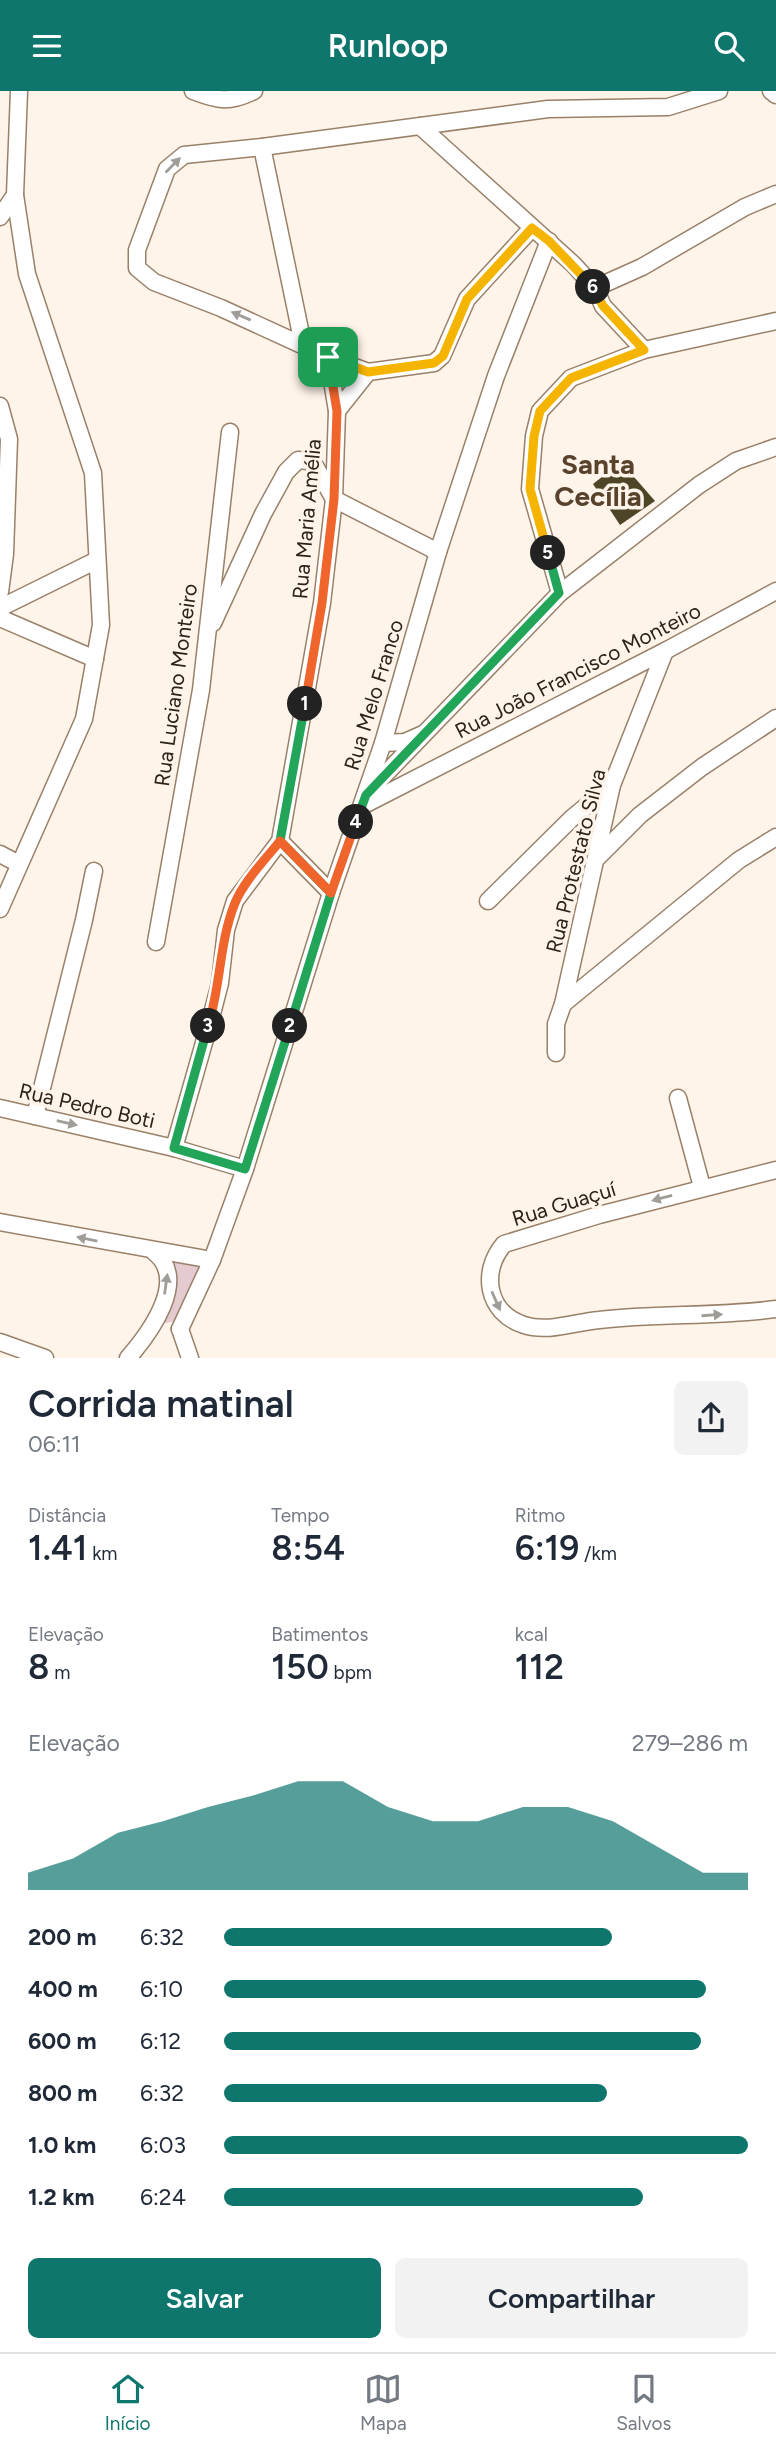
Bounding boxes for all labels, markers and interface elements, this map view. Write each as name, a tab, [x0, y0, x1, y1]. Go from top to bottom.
icon: menu	[28, 27, 66, 65]
text: Runloop	[328, 27, 448, 65]
icon: search	[710, 27, 748, 65]
one-way arrow	[165, 157, 182, 174]
pin: 6	[576, 269, 610, 305]
text: 6	[587, 275, 598, 298]
one-way arrow	[230, 311, 251, 322]
pin	[298, 327, 358, 387]
icon: arrive	[309, 338, 347, 376]
street label: Rua Maria Amélia	[287, 438, 326, 600]
district label: Santa Cecília	[554, 447, 642, 513]
pin: 5	[530, 535, 566, 571]
text: 5	[542, 541, 553, 564]
street label: Rua Luciano Monteiro	[149, 582, 202, 788]
street label: Rua João Francisco Monteiro	[451, 598, 705, 744]
street label: Rua Melo Franco	[339, 616, 408, 773]
pin: 1	[288, 687, 322, 721]
text: 1	[300, 692, 309, 715]
street label: Rua Protestato Silva	[541, 766, 610, 956]
pin: 4	[338, 805, 374, 839]
text: 4	[349, 810, 362, 833]
pin: 3	[190, 1009, 226, 1044]
pin: 2	[272, 1009, 308, 1044]
text: 3	[202, 1014, 213, 1037]
text: 2	[284, 1014, 295, 1037]
street label: Rua Pedro Boti	[17, 1078, 158, 1133]
one-way arrow	[56, 1118, 78, 1129]
street label: Rua Guaçuí	[509, 1176, 620, 1231]
one-way arrow	[651, 1193, 673, 1204]
one-way arrow	[76, 1233, 98, 1244]
one-way arrow	[161, 1273, 172, 1295]
one-way arrow	[490, 1291, 502, 1311]
one-way arrow	[701, 1309, 723, 1320]
text: Corrida matinal	[28, 1381, 294, 1427]
button: share	[674, 1381, 748, 1455]
text: 06:11	[28, 1430, 81, 1458]
text: Distância	[28, 1504, 106, 1527]
text: Tempo	[271, 1504, 329, 1527]
text: Ritmo	[515, 1504, 565, 1527]
text: 1.41	[28, 1527, 87, 1569]
text: 8:54	[271, 1527, 345, 1569]
text: 6:19	[515, 1527, 579, 1569]
text: km	[87, 1542, 118, 1565]
text: /km	[579, 1542, 617, 1565]
text: Elevação	[28, 1623, 104, 1646]
text: Batimentos	[271, 1623, 368, 1646]
text: kcal	[515, 1623, 548, 1646]
text: 8	[28, 1646, 49, 1688]
text: 150	[271, 1646, 329, 1688]
text: 112	[515, 1646, 564, 1688]
text: m	[49, 1661, 70, 1684]
text: bpm	[329, 1661, 372, 1684]
text: Elevação	[28, 1729, 120, 1757]
text: 279–286 m	[632, 1729, 748, 1757]
text: 200 m	[28, 1923, 97, 1951]
text: 6:32	[140, 1923, 184, 1951]
text: 400 m	[28, 1975, 98, 2003]
text: 6:10	[140, 1975, 183, 2003]
text: 600 m	[28, 2027, 97, 2055]
text: 6:12	[140, 2027, 181, 2055]
text: 800 m	[28, 2079, 97, 2107]
text: 6:32	[140, 2079, 184, 2107]
text: 1.0 km	[28, 2131, 96, 2159]
text: 6:03	[140, 2131, 186, 2159]
text: 1.2 km	[28, 2183, 95, 2211]
text: 6:24	[140, 2183, 186, 2211]
button: Salvar	[28, 2258, 381, 2338]
button: Compartilhar	[395, 2258, 748, 2338]
tab: Início	[105, 2370, 151, 2435]
tab: Mapa	[360, 2370, 407, 2435]
tab: Salvos	[616, 2370, 671, 2435]

